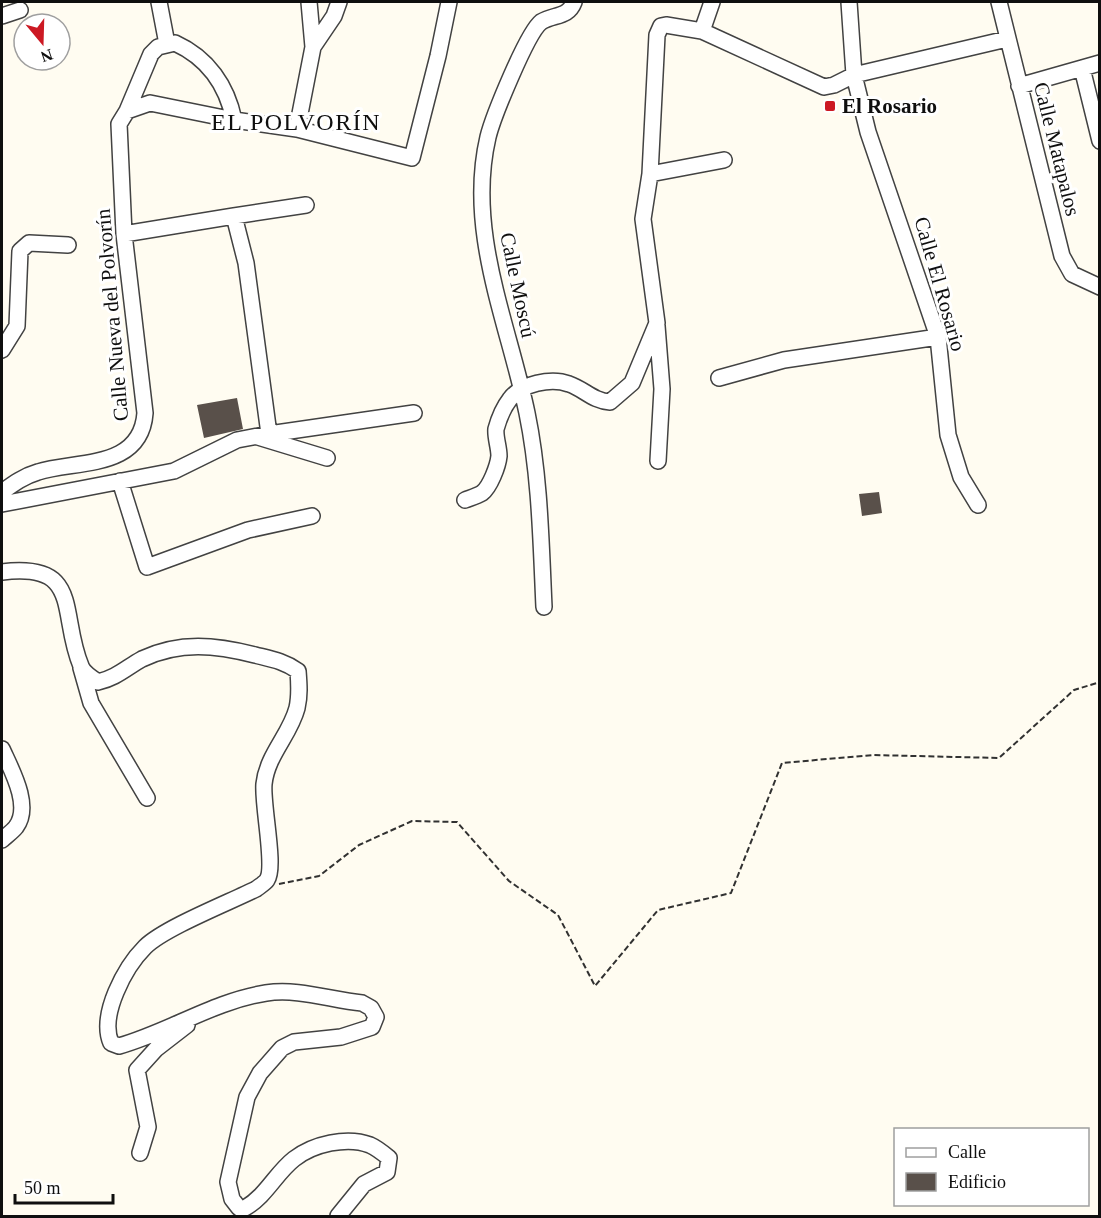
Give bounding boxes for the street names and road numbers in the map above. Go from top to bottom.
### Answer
street label: Calle Matapalos [1029,80,1085,218]
street label: Calle Nueva del Polvorín [91,207,133,422]
street label: Calle El Rosario [909,214,971,354]
street label: Calle Moscú [495,230,541,340]

